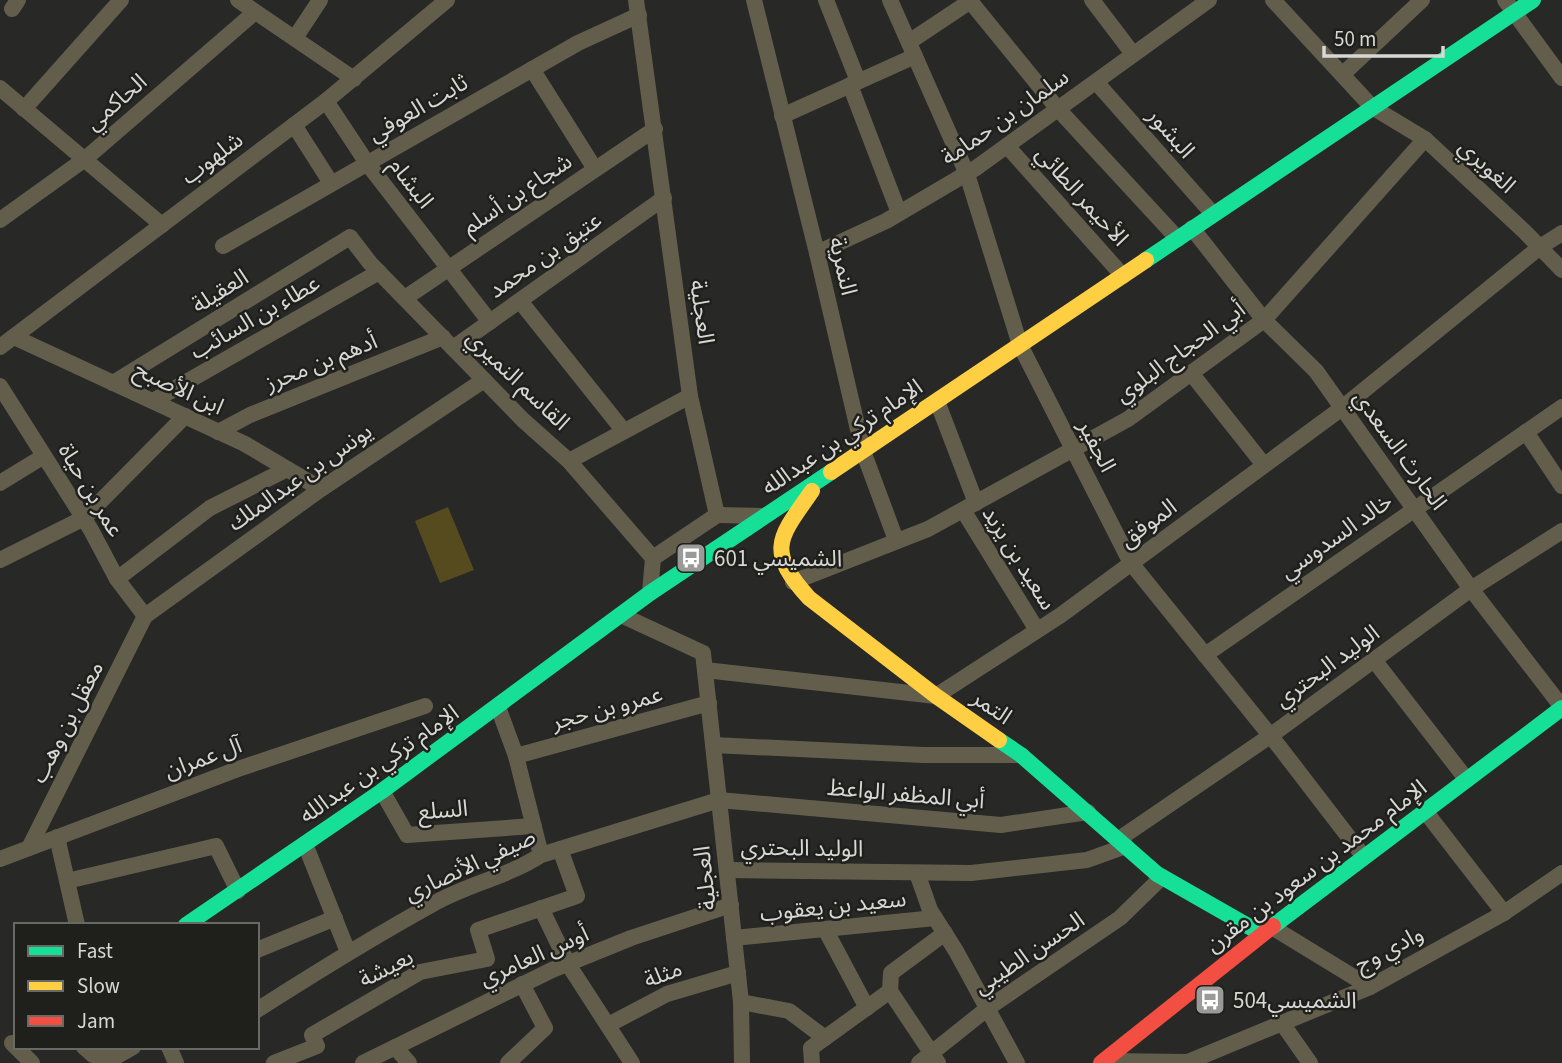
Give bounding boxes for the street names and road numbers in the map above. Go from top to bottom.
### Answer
street label: سلمان بن حمامة [934,61,1076,173]
street label: الحاكمي [78,66,154,138]
street label: ثابت العوفي [362,66,475,150]
street label: البشور [1139,99,1203,166]
street label: شلهوب [174,124,250,192]
street label: الغويري [1451,131,1523,201]
street label: الأحيمر الطائي [1027,138,1136,254]
street label: شجاع بن أسلم [455,145,579,243]
street label: البشام [380,150,441,216]
street label: عتيق بن محمد [482,204,608,306]
street label: النمرية [820,233,866,299]
street label: العقيلة [185,261,255,321]
street label: عطاء بن السائب [184,266,326,368]
street label: العجلية [681,278,723,346]
street label: أبي الحجاج البلوي [1108,293,1253,411]
street label: القاسم النميري [459,322,577,438]
street label: أدهم بن محرز [259,324,383,400]
street label: ابن الأصبح [129,353,229,423]
street label: الإمام تركي بن عبدالله [755,371,930,504]
street label: الحارث السعدي [1345,383,1455,517]
street label: الجفير [1069,413,1124,478]
street label: يونس بن عبدالملك [221,415,379,539]
street label: عمر بن حياة [50,437,132,543]
street label: خالد السدوسي [1273,485,1400,588]
street label: الموفق [1112,491,1184,555]
street label: سعيد بن يزيد [974,499,1064,617]
street label: الوليد البحتري [1268,617,1387,716]
street label: معقل بن وهب [22,655,112,789]
street label: عمرو بن حجر [547,677,666,739]
street label: التمر [964,681,1019,733]
street label: الإمام تركي بن عبدالله [292,697,466,832]
street label: آل عمران [159,728,248,787]
street label: أبي المظفر الواعظ [826,771,986,818]
street label: الإمام محمد بن سعود بن مقرن [1198,772,1434,961]
street label: السلع [417,792,469,828]
street label: صيفي الأنصاري [399,820,541,910]
street label: الوليد البحتري [740,830,864,866]
street label: العجلية [685,844,725,912]
street label: سعيد بن يعقوب [758,882,908,930]
street label: الحسن الطيبي [967,903,1092,1003]
street label: أوس العامري [474,917,594,995]
street label: وادي وج [1349,917,1429,981]
street label: بعيشة [353,940,419,996]
street label: مثلة [639,952,687,996]

